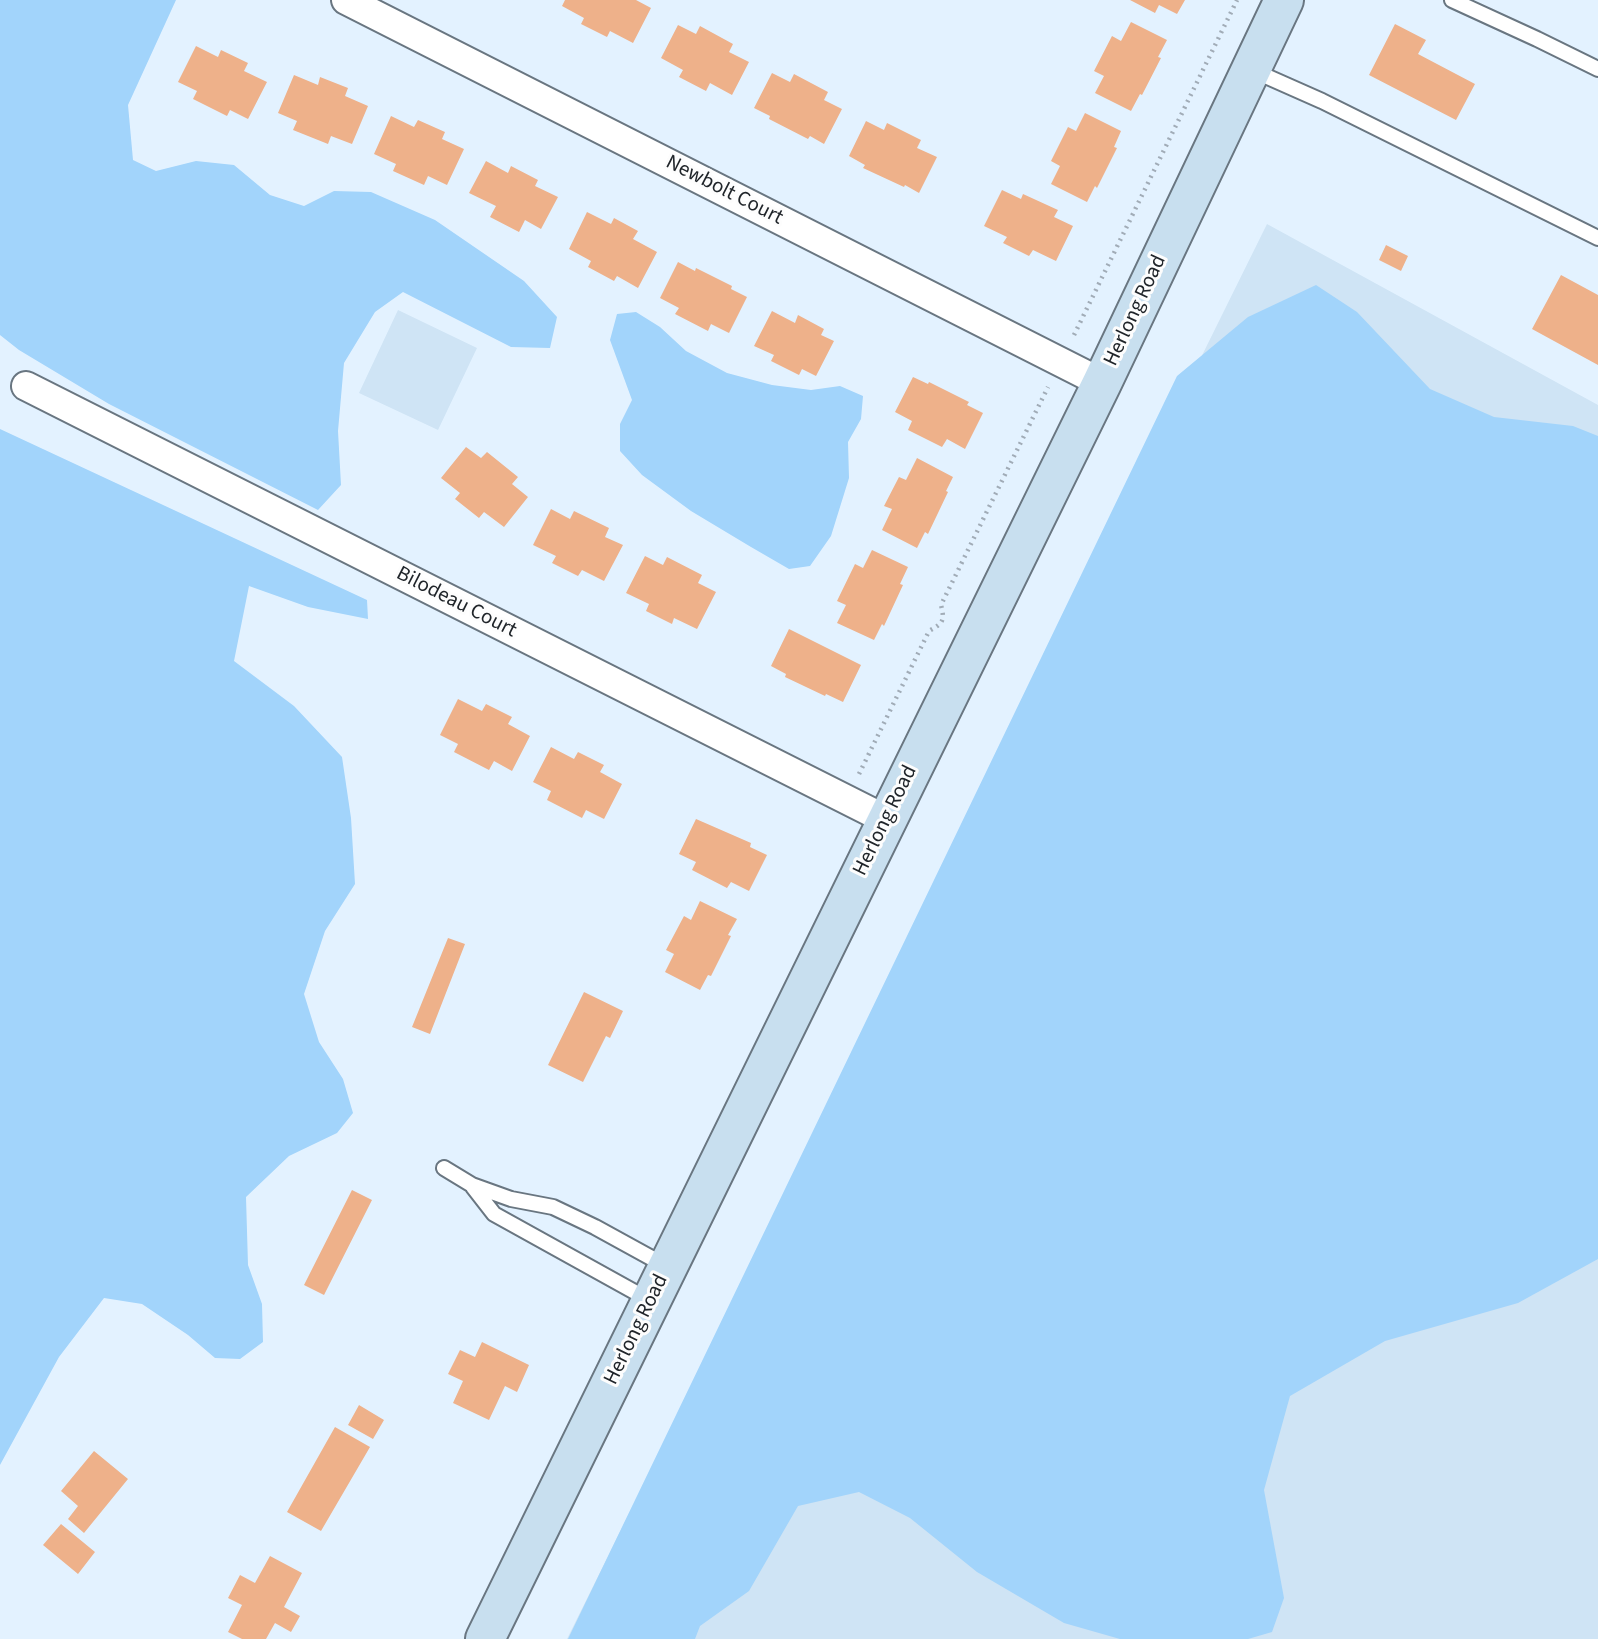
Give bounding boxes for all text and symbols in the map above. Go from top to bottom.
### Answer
street label: Newbolt Court [661,151,787,231]
street label: Herlong Road [1099,252,1173,370]
street label: Bilodeau Court [392,562,520,644]
street label: Herlong Road [848,762,924,880]
street label: Herlong Road [599,1271,675,1389]

